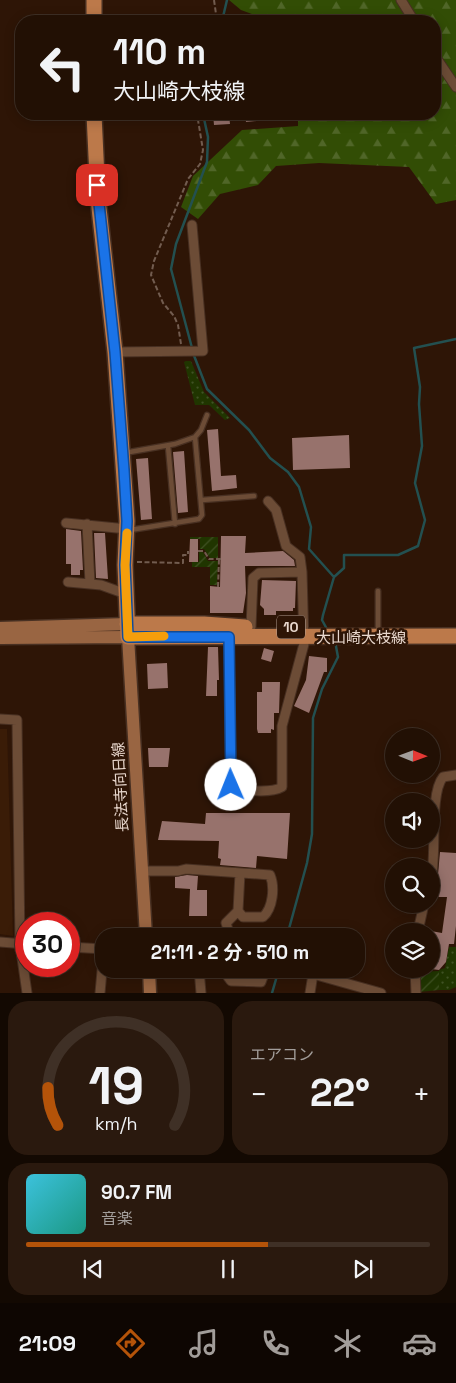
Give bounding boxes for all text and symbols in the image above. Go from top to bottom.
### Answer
text: 110 m [113,30,206,74]
icon: left [30,35,95,100]
text: 大山崎大枝線 [113,77,245,105]
pin [76,164,118,206]
icon: arrive [83,171,111,199]
road number: 10 [277,616,305,638]
street label: 大山崎大枝線 [316,628,406,647]
north arrow [385,728,440,782]
map controls [385,728,440,978]
street label: 長法寺向日線 [108,742,132,832]
position arrow [204,758,256,810]
button: sound [385,793,440,848]
button: search [385,858,440,913]
speed limit sign: 30 [15,912,80,977]
button: layers [385,923,440,978]
text: 21:11 · 2 分 · 510 m [151,940,309,965]
text: エアコン [250,1044,314,1065]
text: 19 [88,1053,144,1119]
text: 22° [310,1069,370,1117]
text: − [250,1076,267,1112]
text: + [413,1076,430,1112]
text: km/h [95,1112,137,1135]
text: 90.7 FM [101,1180,172,1205]
text: 音楽 [101,1208,133,1229]
icon: previous [79,1255,107,1283]
icon: pause [214,1255,242,1283]
icon: next [349,1255,377,1283]
icon: directions [113,1326,148,1361]
icon: music [186,1326,221,1361]
icon: phone [258,1326,293,1361]
icon: climate [330,1326,365,1361]
icon: car [402,1326,437,1361]
text: 21:09 [19,1329,76,1357]

